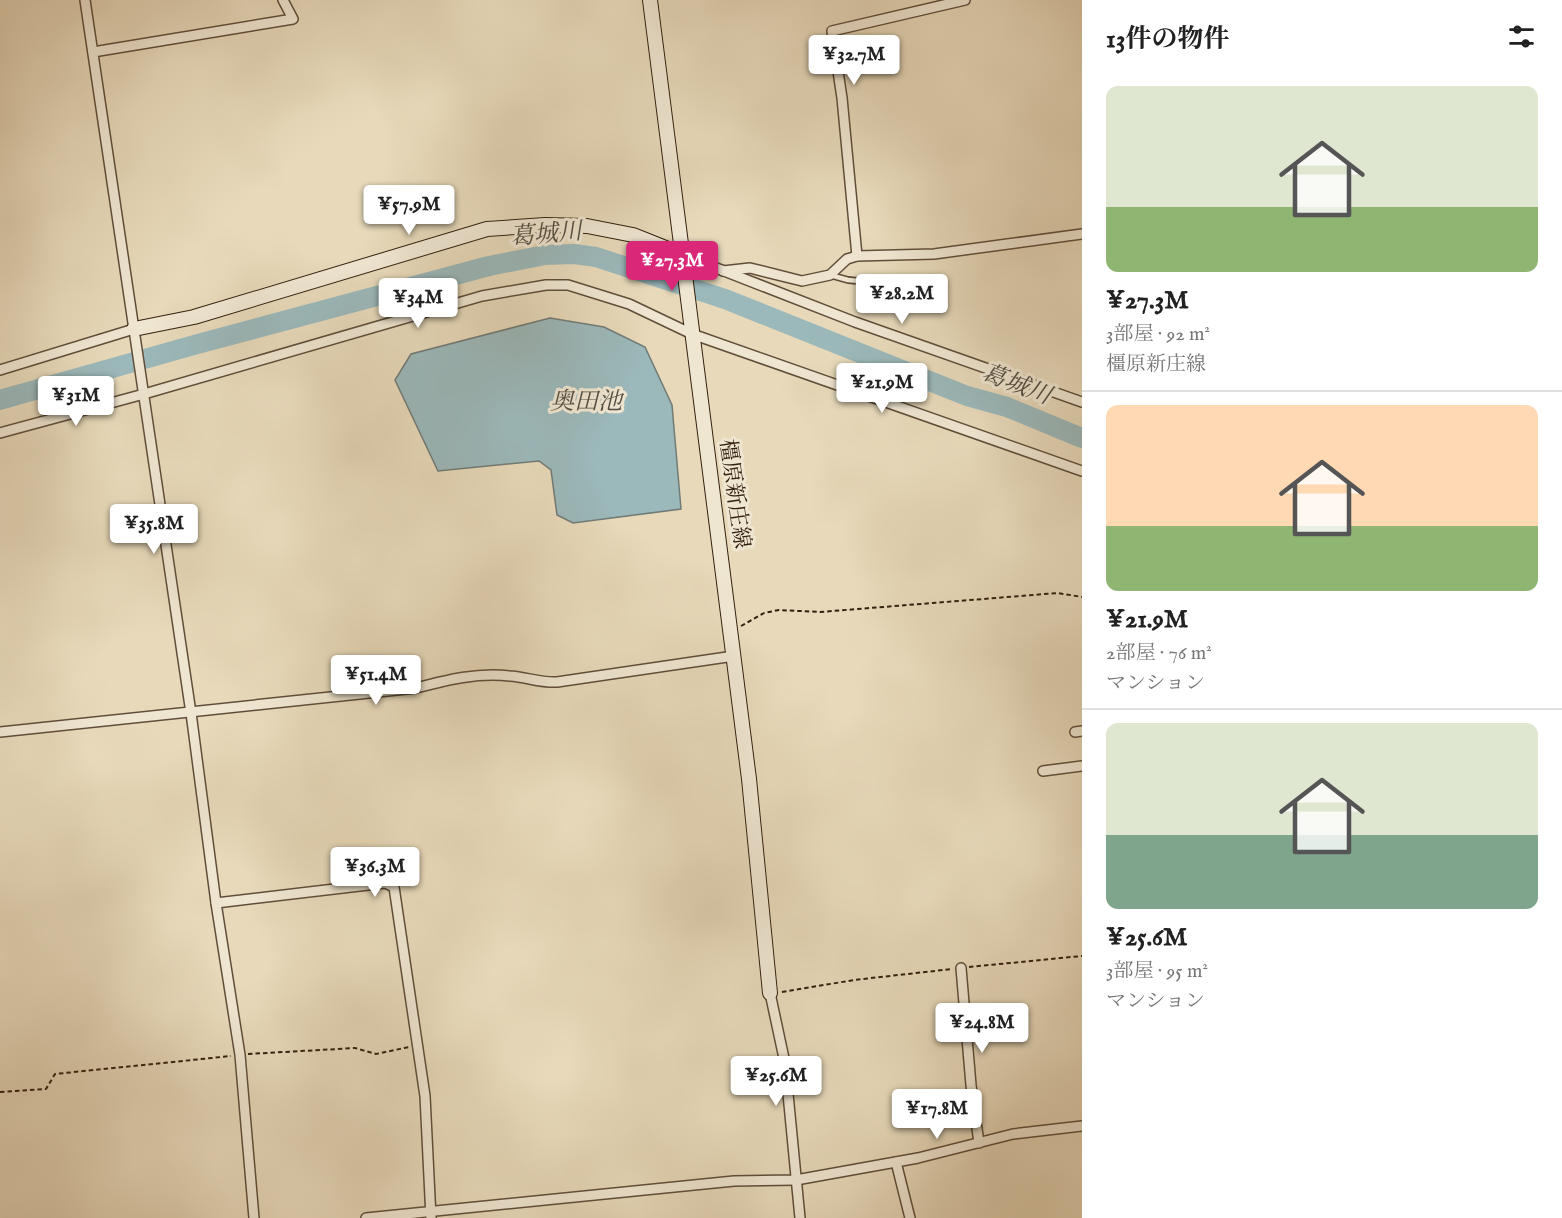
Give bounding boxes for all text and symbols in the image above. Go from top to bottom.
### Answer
icon: filters [1505,20,1538,53]
text: 13件の物件 [1106,23,1229,56]
pin: ¥32.7M [805,35,903,86]
text: ¥32.7M [823,42,885,67]
icon: home [1268,125,1376,233]
pin: ¥57.9M [360,185,458,236]
text: ¥57.9M [377,192,441,217]
water label: 葛城川 [509,216,586,254]
pin: ¥27.3M [623,241,721,292]
text: ¥27.3M [640,248,704,273]
pin: ¥28.2M [853,274,951,325]
pin: ¥34M [382,278,454,329]
text: ¥28.2M [870,281,934,306]
text: ¥27.3M [1106,284,1189,317]
text: ¥34M [393,285,443,310]
text: 3部屋 · 92 m² [1106,322,1210,347]
text: 橿原新庄線 [1106,352,1206,377]
water label: 葛城川 [977,358,1058,413]
pin: ¥21.9M [833,363,931,414]
text: ¥21.9M [850,370,914,395]
pin: ¥31M [40,376,112,427]
text: ¥31M [52,383,100,408]
water label: 奥田池 [550,387,625,418]
street label: 橿原新庄線 [712,438,756,550]
icon: home [1268,444,1376,552]
pin: ¥35.8M [105,504,203,555]
text: ¥35.8M [124,511,184,536]
text: ¥21.9M [1106,603,1188,636]
text: 2部屋 · 76 m² [1106,641,1212,666]
pin: ¥51.4M [327,655,425,706]
text: ¥51.4M [345,662,407,687]
text: マンション [1106,671,1205,696]
icon: home [1268,762,1376,870]
pin: ¥36.3M [326,847,424,898]
text: ¥36.3M [344,854,406,879]
text: ¥25.6M [1106,921,1188,954]
text: 3部屋 · 95 m² [1106,959,1208,984]
text: マンション [1106,989,1205,1014]
pin: ¥24.8M [933,1003,1031,1054]
text: ¥24.8M [949,1010,1015,1035]
pin: ¥25.6M [727,1056,825,1107]
text: ¥25.6M [745,1063,807,1088]
pin: ¥17.8M [888,1089,986,1140]
text: ¥17.8M [906,1096,968,1121]

